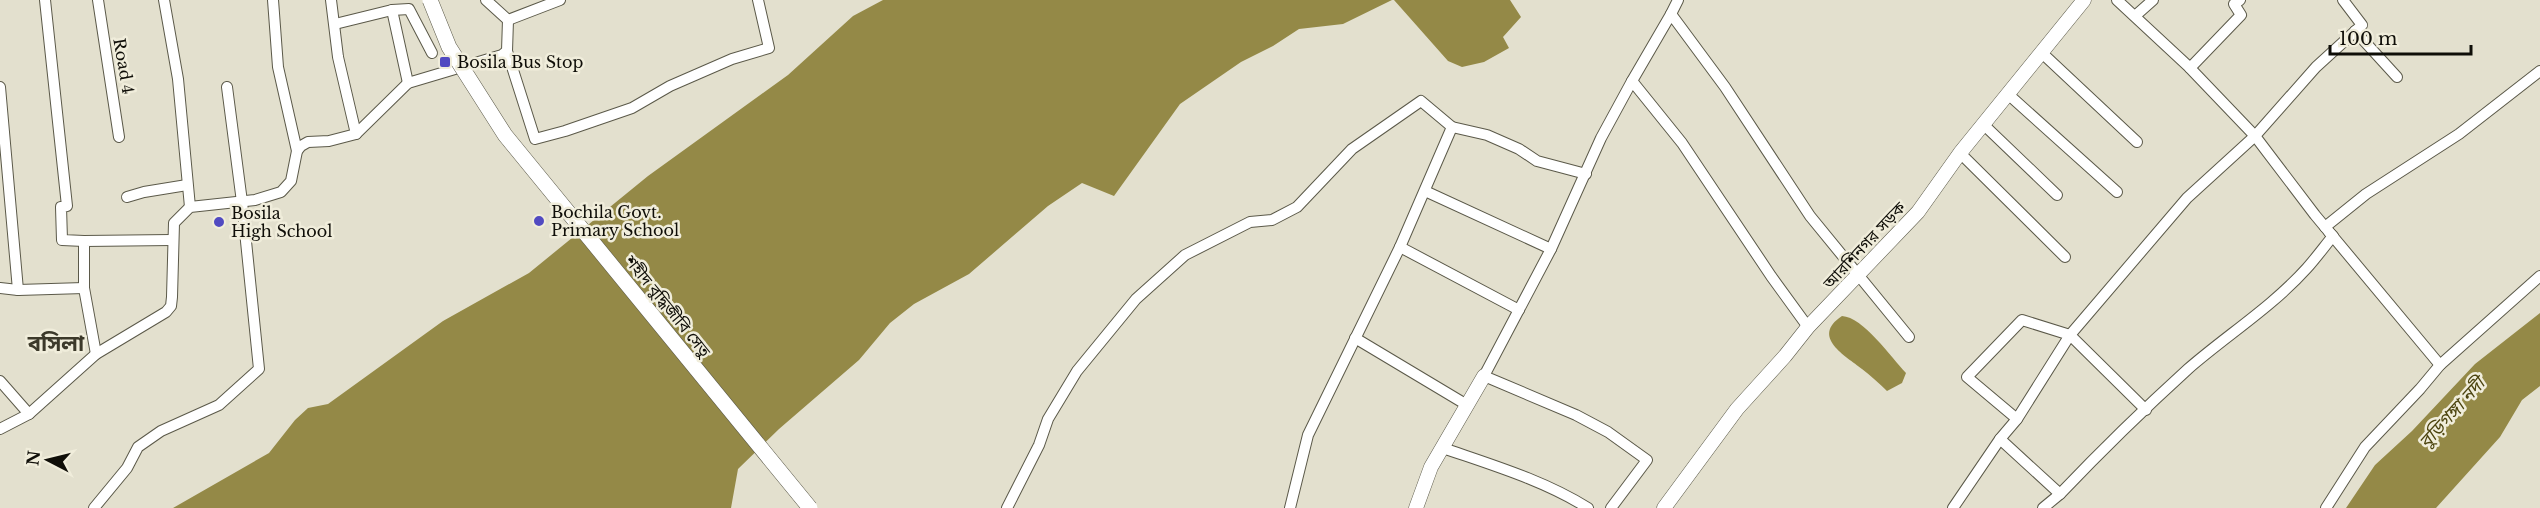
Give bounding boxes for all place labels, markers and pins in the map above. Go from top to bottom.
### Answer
place label: Bosila Bus Stop [457,52,583,72]
marker: Bosila Bus Stop [438,55,452,69]
place label: Bochila Govt. Primary School [551,202,679,240]
place label: Bosila High School [231,203,332,241]
marker: Bochila Govt. Primary School [532,214,546,228]
marker: Bosila High School [212,215,226,229]

